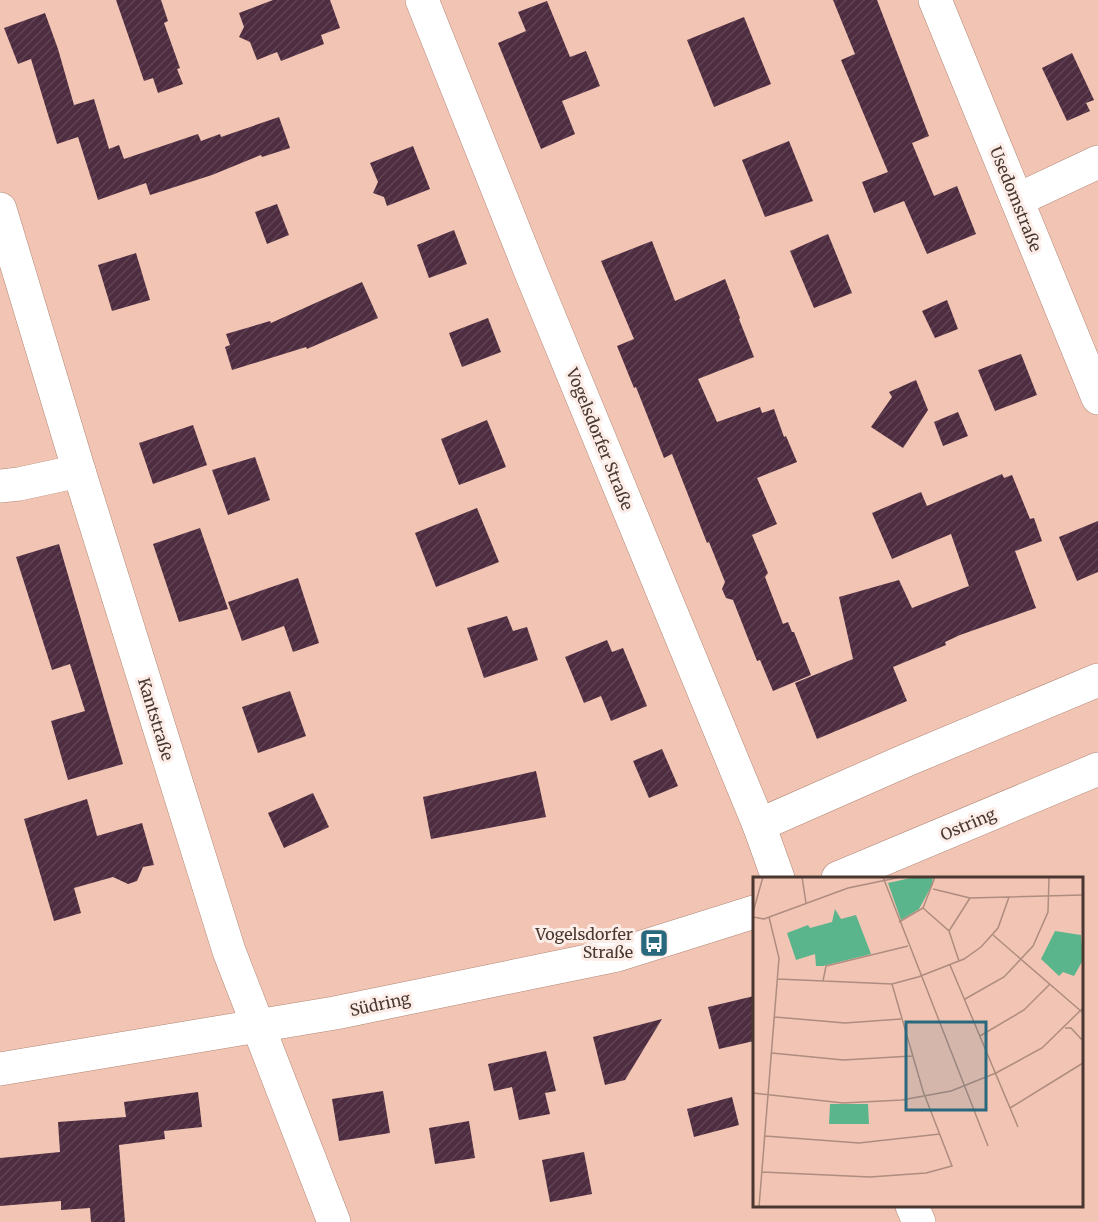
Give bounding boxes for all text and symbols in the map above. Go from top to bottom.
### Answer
street label: Usedomstraße [986,143,1046,255]
street label: Vogelsdorfer Straße [562,364,638,513]
street label: Kantstraße [134,675,178,763]
street label: Ostring [937,803,999,845]
inset map [753,877,1083,1207]
place label: Vogelsdorfer Straße [535,924,633,962]
bus stop icon: Vogelsdorfer Straße [638,927,670,959]
street label: Südring [348,988,412,1020]

